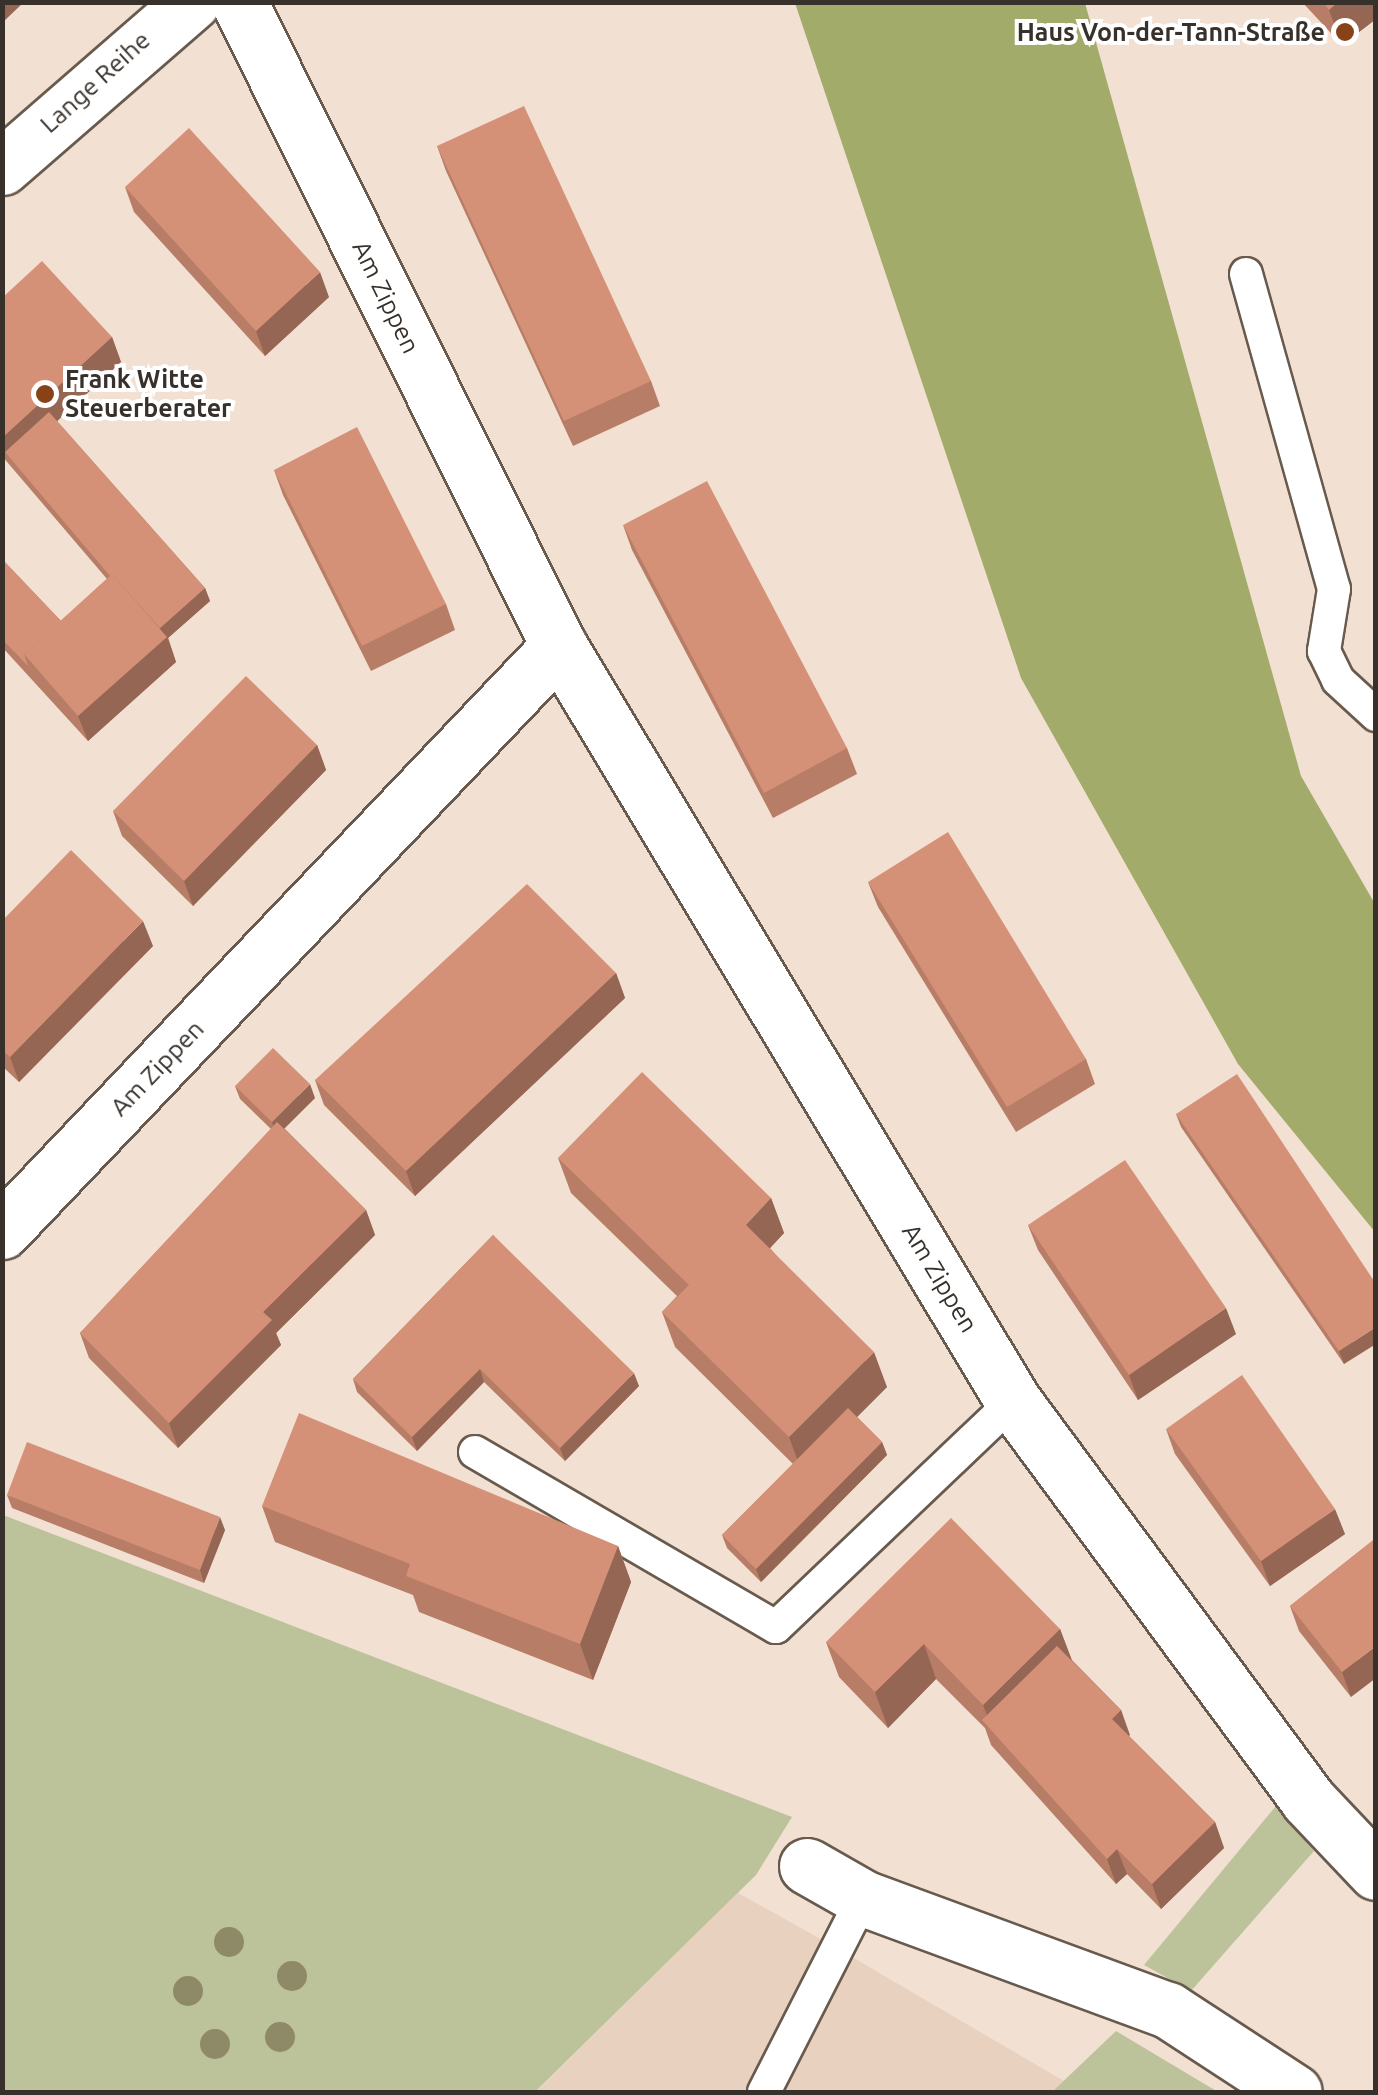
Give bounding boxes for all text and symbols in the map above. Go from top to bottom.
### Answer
place label: Haus Von-der-Tann-Straße [1017,17,1325,47]
marker: Haus Von-der-Tann-Straße [1334,21,1356,43]
street label: Lange Reihe [34,25,156,139]
street label: Am Zippen [346,236,426,358]
place label: Frank Witte Steuerberater [65,365,231,424]
marker: Frank Witte Steuerberater [34,383,56,405]
street label: Am Zippen [104,1014,210,1122]
street label: Am Zippen [896,1218,984,1338]

